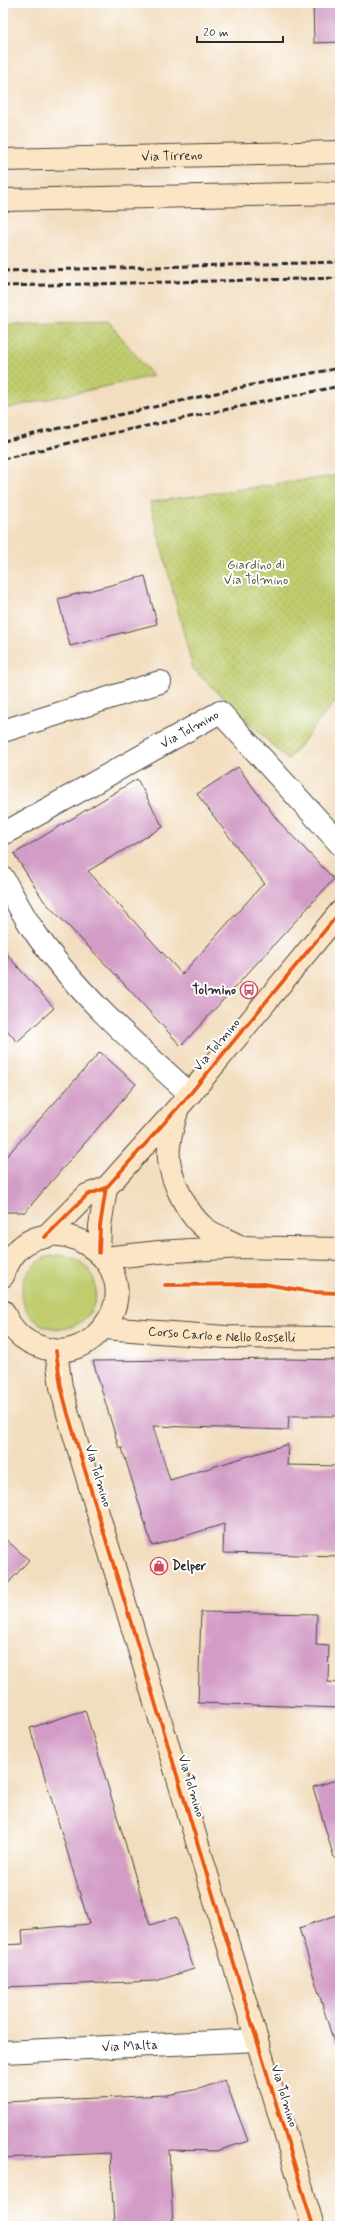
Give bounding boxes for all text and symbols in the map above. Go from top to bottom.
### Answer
scale bar [197,18,283,44]
text: 20 m [203,25,229,41]
street label: Via Tirreno [141,147,203,165]
park label: Giardino di Via Tolmino [224,557,288,589]
street label: Via Tolmino [157,706,222,752]
bus stop icon: Tolmino [239,980,259,1000]
place label: Tolmino [192,982,236,999]
street label: Via Tolmino [190,1015,244,1075]
street label: Corso Carlo e Nello Rosselli [147,1323,296,1346]
street label: Via Tolmino [80,1443,116,1509]
shop icon: Delper [149,1556,169,1576]
place label: Delper [172,1558,207,1575]
street label: Via Tolmino [173,1753,209,1819]
street label: Via Malta [101,2036,159,2056]
street label: Via Tolmino [266,2063,302,2129]

